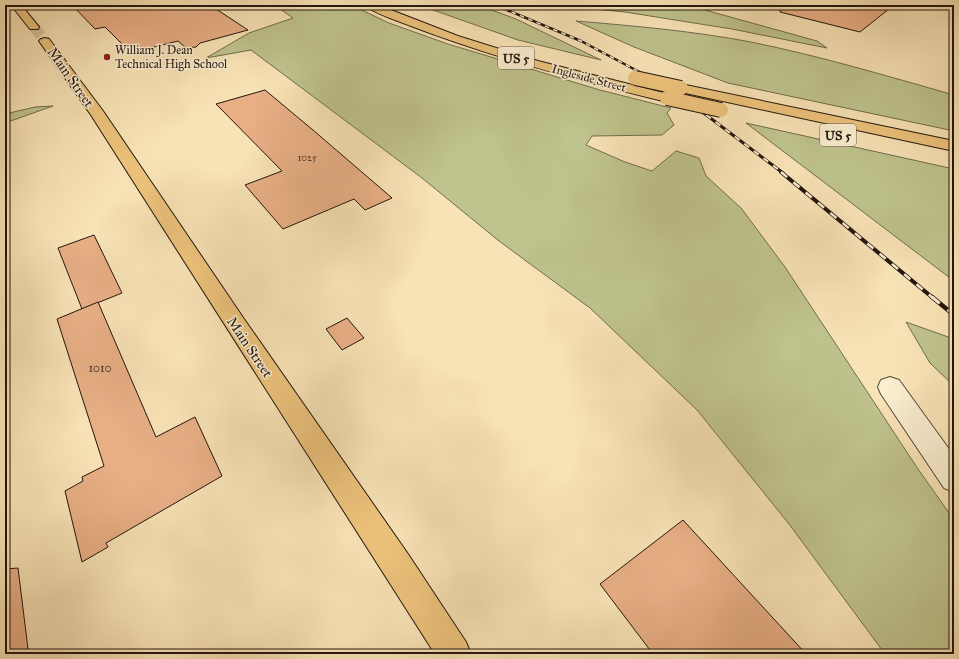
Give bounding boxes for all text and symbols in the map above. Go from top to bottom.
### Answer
place label: William J. Dean Technical High School [115,43,228,72]
street label: Main Street [44,44,98,111]
road number: US 5 [498,47,534,69]
marker: William J. Dean Technical High School [102,52,112,62]
street label: Ingleside Street [550,61,628,96]
road number: US 5 [820,124,856,146]
house number: 1025 [297,152,317,164]
street label: Main Street [223,314,276,381]
house number: 1010 [88,361,112,375]

